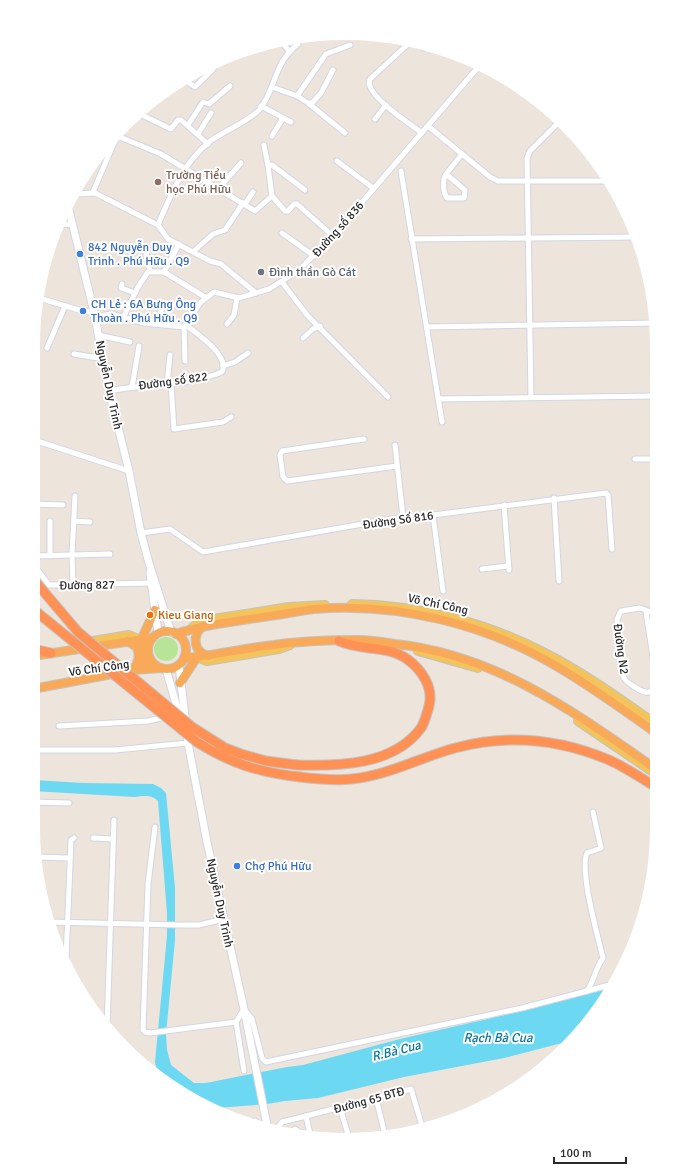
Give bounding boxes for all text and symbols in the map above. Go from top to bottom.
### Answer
place label: Trường Tiểu học Phú Hữu [166,168,231,197]
marker: Trường Tiểu học Phú Hữu [153,177,163,187]
street label: Đường số 836 [309,198,367,260]
place label: 842 Nguyễn Duy Trinh . Phú Hữu . Q9 [88,240,189,269]
marker: 842 Nguyễn Duy Trinh . Phú Hữu . Q9 [75,249,85,259]
place label: Đình thần Gò Cát [269,265,356,280]
marker: Đình thần Gò Cát [256,267,266,277]
place label: CH Lẻ : 6A Bưng Ông Thoàn . Phú Hữu . Q9 [91,297,197,326]
marker: CH Lẻ : 6A Bưng Ông Thoàn . Phú Hữu . Q9 [78,306,88,316]
street label: Nguyễn Duy Trinh [92,339,125,431]
street label: Đường số 822 [137,369,209,394]
street label: Đường Số 816 [362,508,434,533]
street label: Đường 827 [59,578,115,593]
street label: Võ Chí Công [406,591,469,618]
place label: Kieu Giang [158,608,214,623]
marker: Kieu Giang [145,610,155,620]
street label: Đường N2 [610,623,631,675]
street label: Võ Chí Công [68,657,130,680]
street label: Nguyễn Duy Trinh [203,857,236,949]
place label: Chợ Phú Hữu [245,859,312,874]
marker: Chợ Phú Hữu [232,861,242,871]
water label: Rạch Bà Cua [463,1030,533,1046]
water label: R.Bà Cua [370,1037,423,1065]
street label: Đường 65 BTĐ [332,1084,406,1117]
scale bar [554,1139,626,1165]
text: 100 m [560,1146,592,1161]

